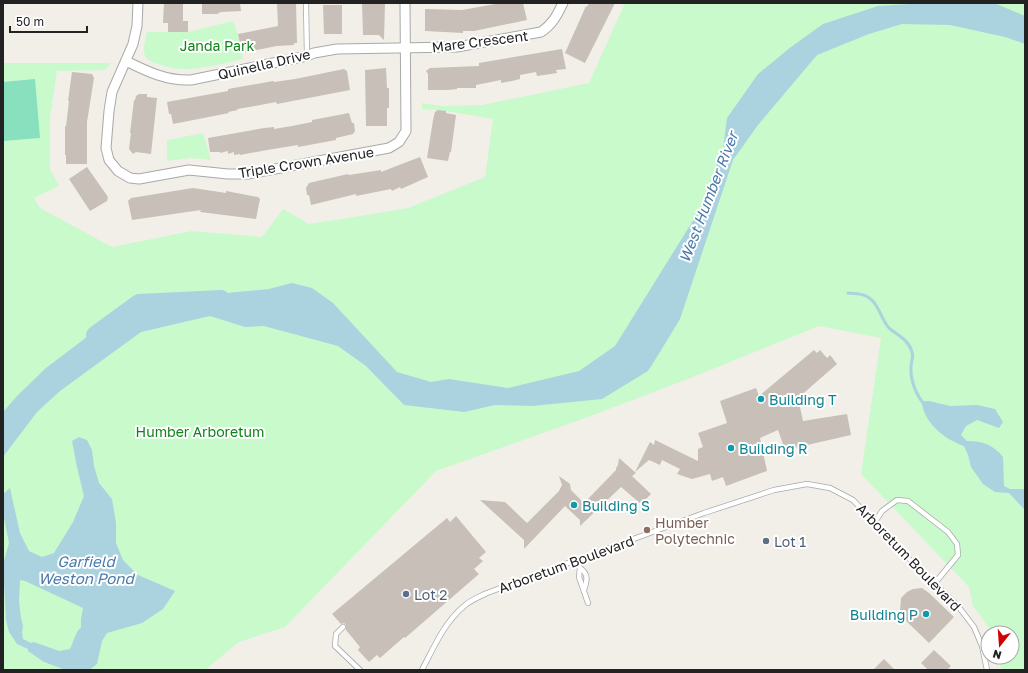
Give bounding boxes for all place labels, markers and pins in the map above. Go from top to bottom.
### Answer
place label: Building T [769,391,837,408]
marker: Building T [756,394,766,404]
place label: Building R [739,440,808,457]
marker: Building R [726,443,736,453]
place label: Building S [582,497,650,514]
marker: Building S [569,500,579,510]
place label: Humber Polytechnic [655,514,735,547]
marker: Humber Polytechnic [642,525,652,535]
place label: Lot 1 [774,533,806,550]
marker: Lot 1 [761,536,771,546]
place label: Lot 2 [414,586,447,603]
marker: Lot 2 [401,589,411,599]
place label: Building P [850,606,918,623]
marker: Building P [921,609,931,619]

